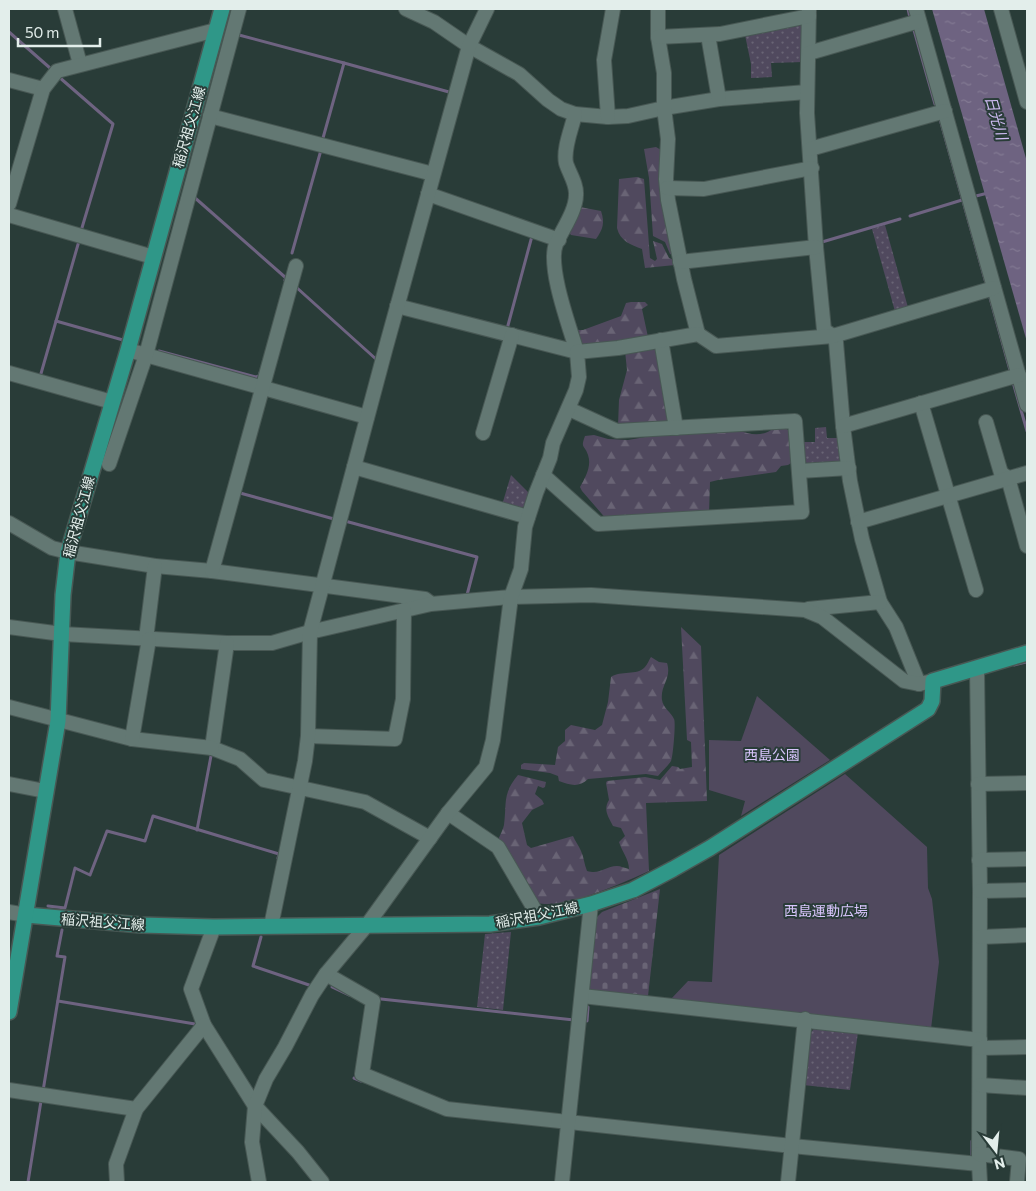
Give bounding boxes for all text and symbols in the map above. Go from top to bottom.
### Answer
scale bar [18,15,100,47]
text: 50 m [25,23,59,41]
street label: 稲沢祖父江線 [169,84,208,170]
water label: 日光川 [982,94,1012,144]
street label: 稲沢祖父江線 [59,474,98,560]
park label: 西島公園 [744,746,800,763]
street label: 稲沢祖父江線 [494,898,580,931]
park label: 西島運動広場 [784,902,868,919]
street label: 稲沢祖父江線 [61,910,146,933]
north arrow [971,1126,1021,1176]
text: N [992,1154,1007,1174]

